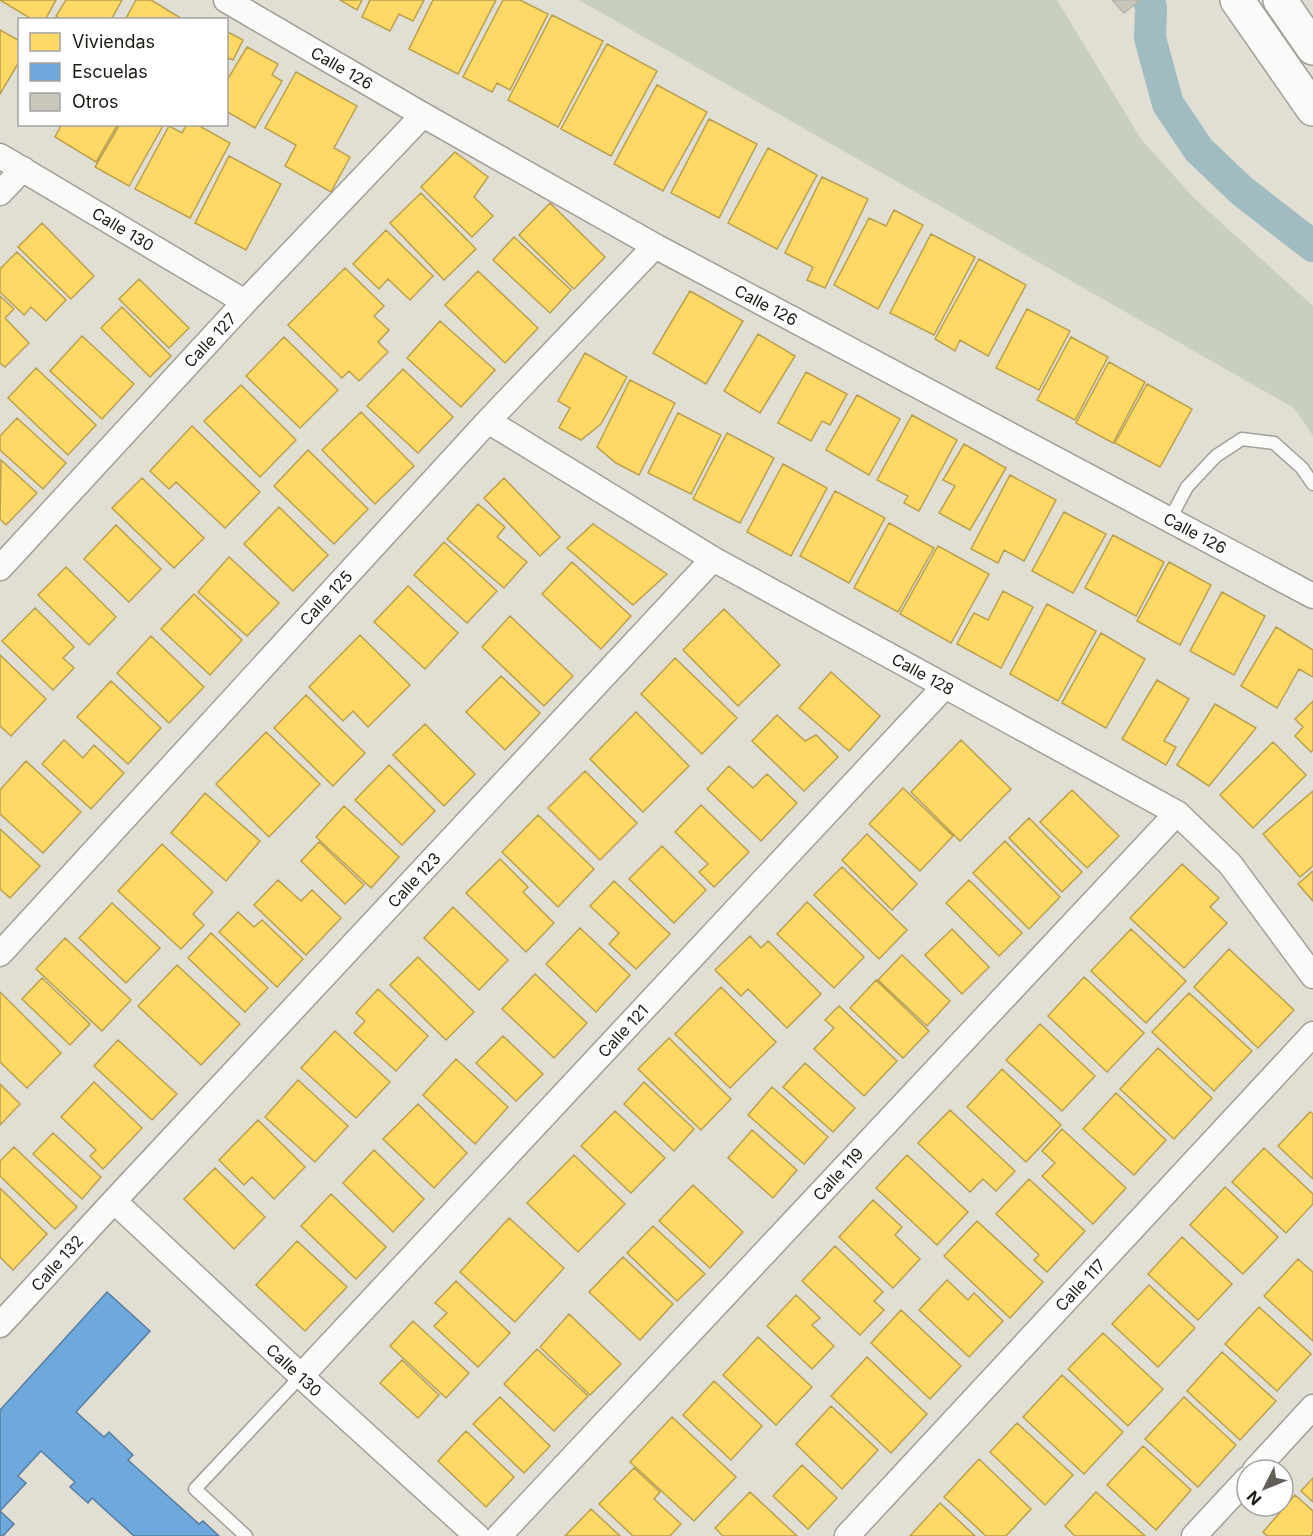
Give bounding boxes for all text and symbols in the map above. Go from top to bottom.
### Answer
legend [18,18,228,126]
text: Viviendas [72,31,155,52]
street label: Calle 126 [307,42,377,94]
text: Escuelas [72,61,148,82]
text: Otros [72,91,118,112]
street label: Calle 130 [88,203,158,255]
street label: Calle 126 [731,280,801,330]
street label: Calle 127 [180,308,240,372]
street label: Calle 126 [1160,508,1230,558]
street label: Calle 125 [295,566,357,630]
street label: Calle 128 [888,649,958,699]
street label: Calle 123 [383,848,445,912]
street label: Calle 121 [594,1000,652,1062]
street label: Calle 119 [808,1143,868,1205]
street label: Calle 132 [27,1231,87,1295]
street label: Calle 117 [1051,1255,1109,1315]
street label: Calle 130 [262,1339,326,1401]
north arrow [1235,1458,1295,1518]
text: N [1243,1487,1266,1510]

